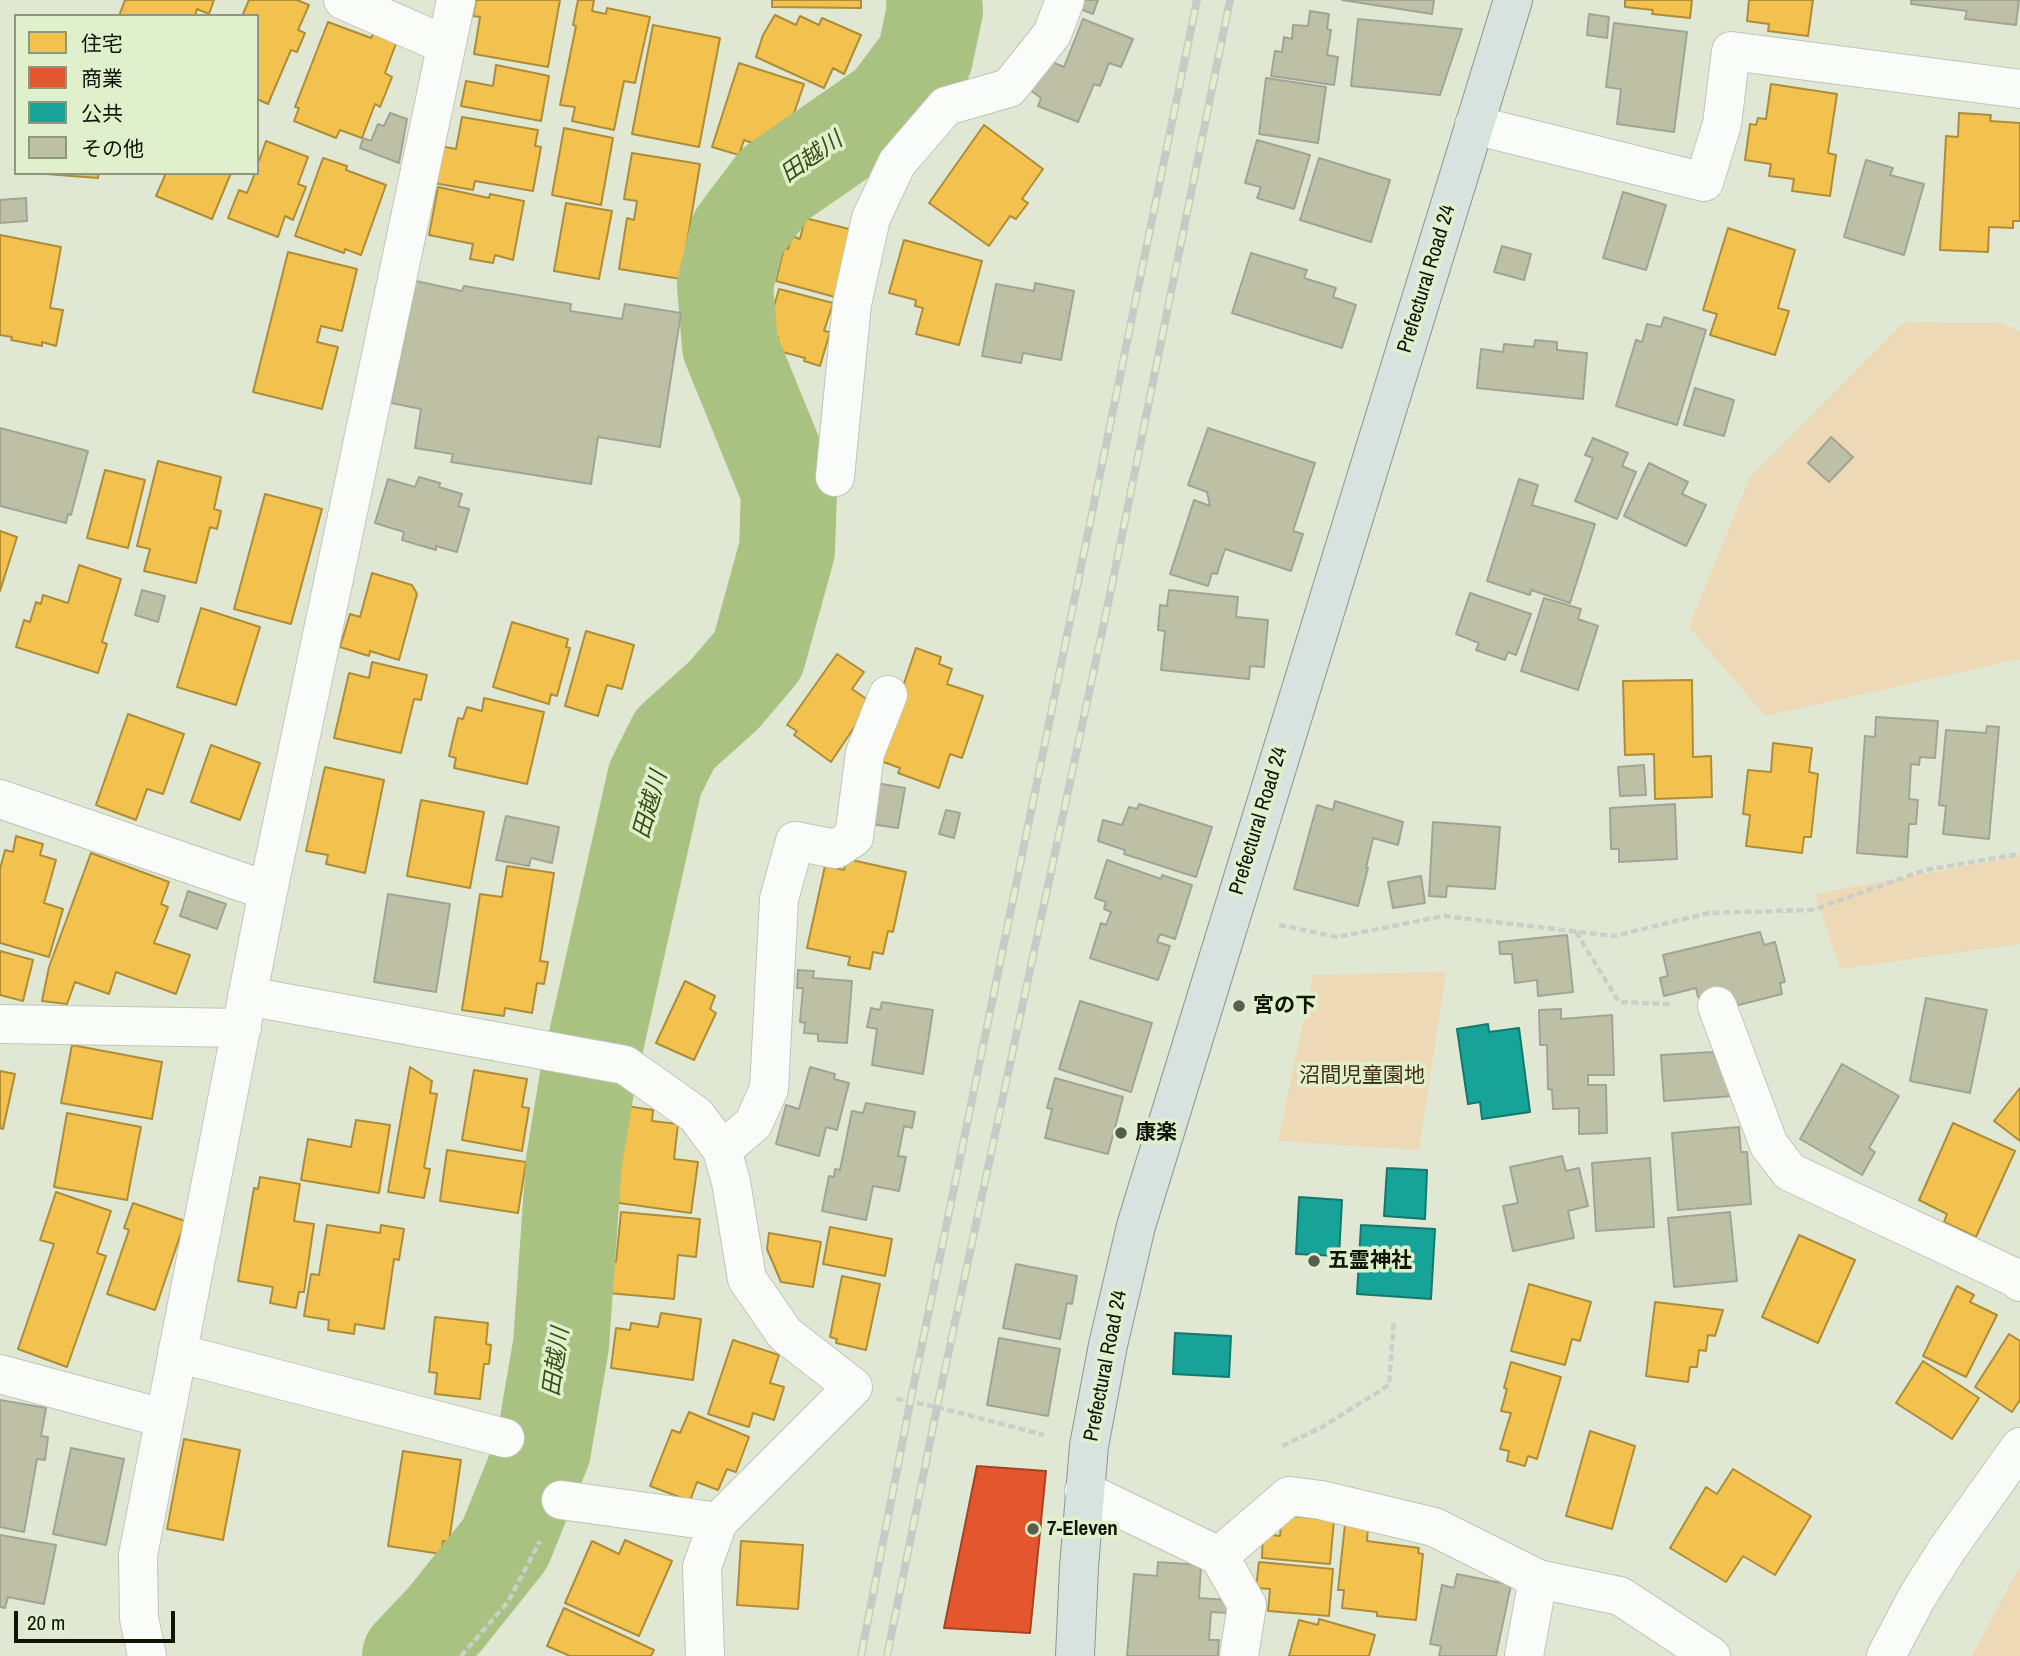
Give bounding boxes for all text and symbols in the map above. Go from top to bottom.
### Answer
legend [14,14,259,175]
text: 住宅 [81,29,123,58]
text: 商業 [81,64,123,93]
text: 公共 [81,99,123,128]
water label: 田越川 [776,127,848,189]
text: その他 [81,134,144,163]
street label: Prefectural Road 24 [1393,202,1461,356]
street label: Prefectural Road 24 [1225,744,1293,898]
water label: 田越川 [628,768,674,842]
place label: 宮の下 [1253,993,1316,1019]
marker: 宮の下 [1231,998,1247,1014]
park label: 沼間児童園地 [1299,1063,1425,1089]
place label: 康楽 [1135,1120,1177,1146]
marker: 康楽 [1113,1125,1129,1141]
place label: 五霊神社 [1328,1248,1412,1274]
marker: 五霊神社 [1306,1253,1322,1269]
street label: Prefectural Road 24 [1079,1288,1133,1444]
water label: 田越川 [539,1326,575,1398]
place label: 7-Eleven [1047,1516,1118,1542]
marker: 7-Eleven [1025,1521,1041,1537]
scale bar [18,1596,178,1640]
text: 20 m [27,1608,65,1637]

